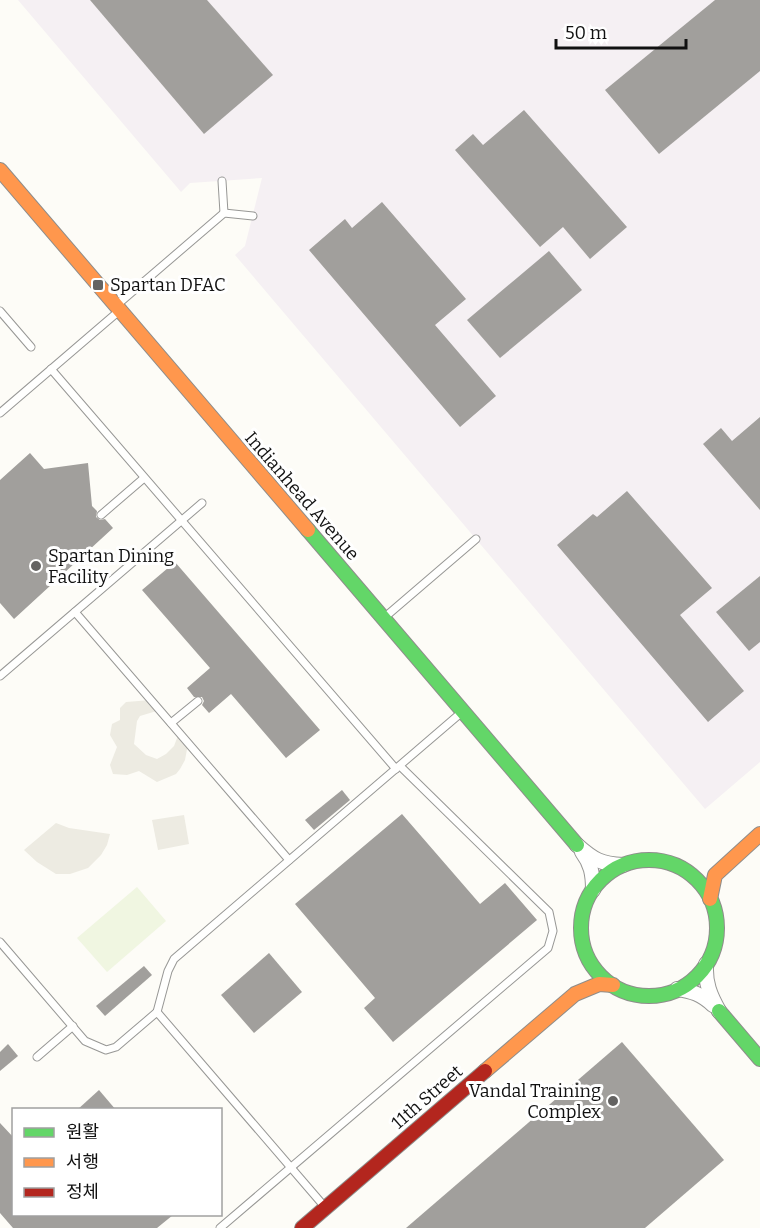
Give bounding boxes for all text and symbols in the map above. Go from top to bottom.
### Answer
scale bar [556,12,686,50]
text: 50 m [565,22,607,44]
place label: Spartan DFAC [110,274,226,296]
marker: Spartan DFAC [91,278,105,292]
street label: Indianhead Avenue [240,427,364,565]
place label: Spartan Dining Facility [48,545,174,588]
marker: Spartan Dining Facility [29,559,43,573]
street label: 11th Street [387,1060,467,1134]
place label: Vandal Training Complex [469,1080,601,1123]
marker: Vandal Training Complex [606,1094,620,1108]
legend [12,1108,222,1216]
text: 원활 [66,1121,99,1143]
text: 서행 [66,1151,99,1173]
text: 정체 [66,1181,99,1203]

